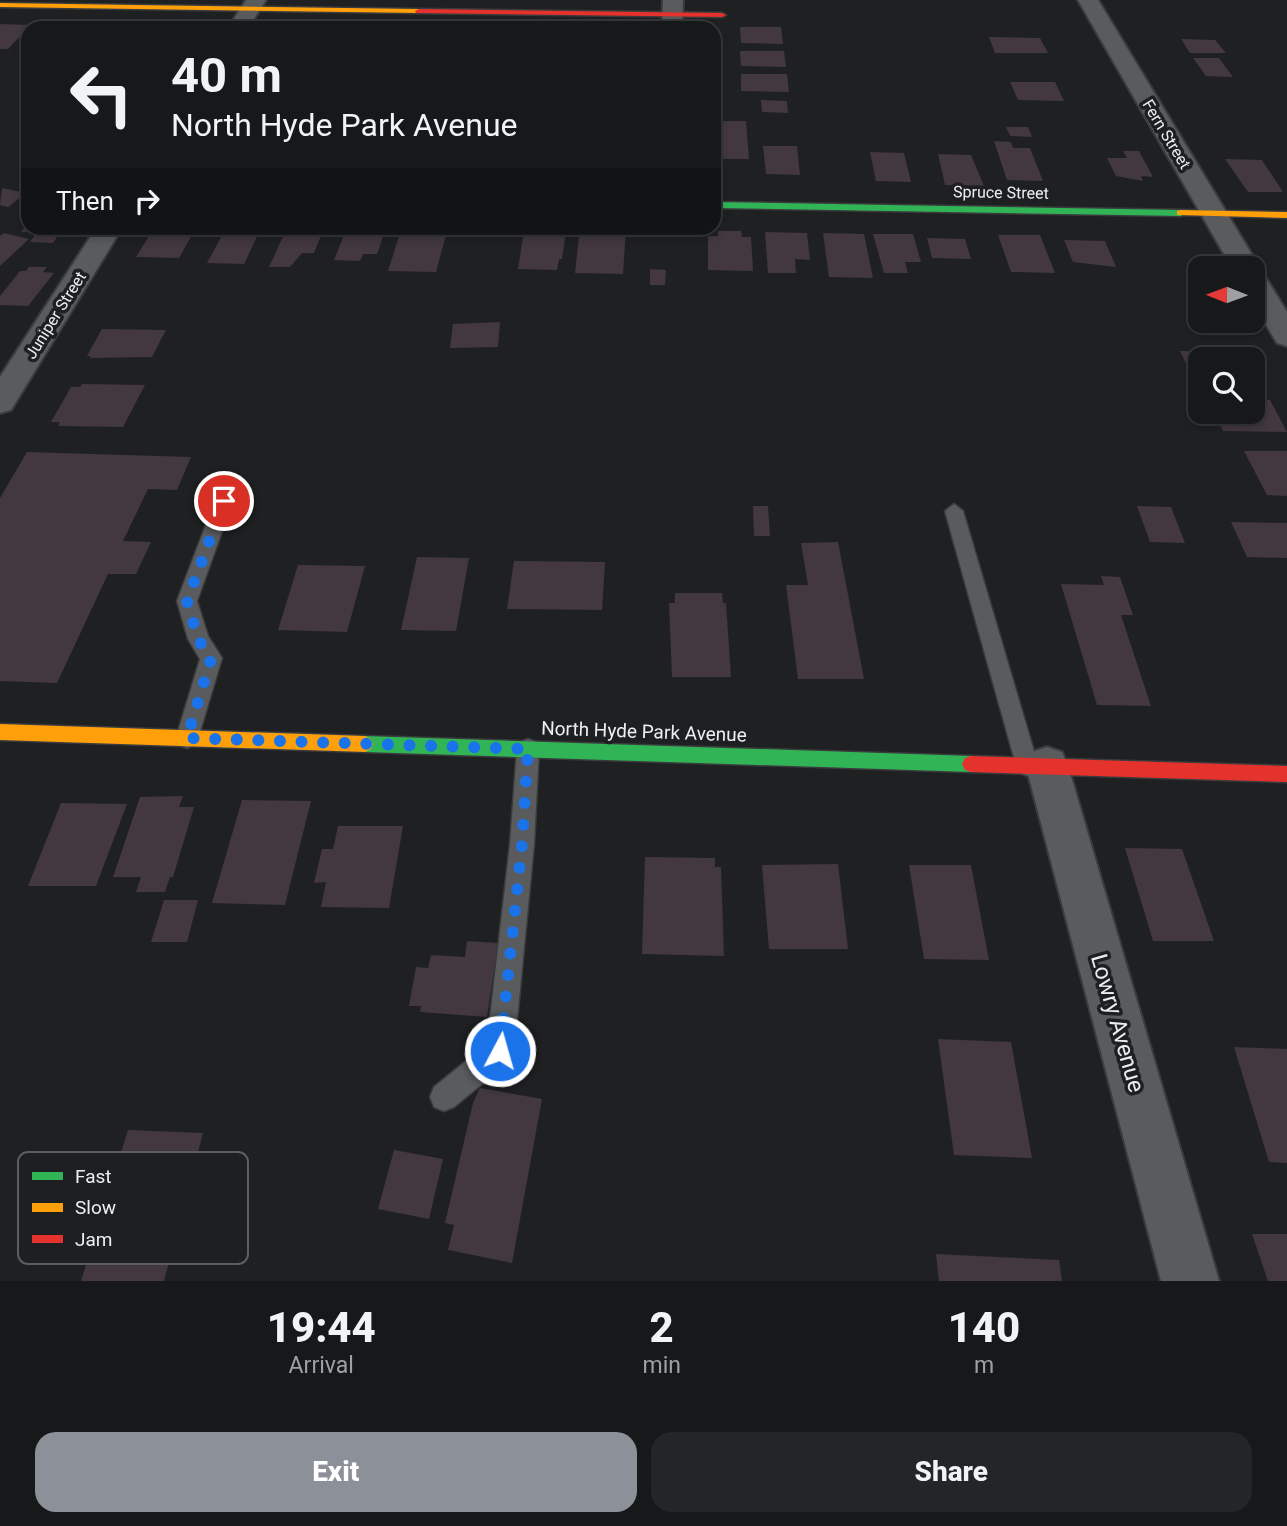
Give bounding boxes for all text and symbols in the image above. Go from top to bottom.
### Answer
text: 40 m [171,47,282,104]
icon: left [56,49,147,140]
street label: Fern Street [1138,96,1195,172]
text: North Hyde Park Avenue [171,106,518,144]
icon: right [128,182,166,220]
street label: Spruce Street [953,182,1049,203]
text: Then [56,186,114,216]
north arrow [1188,256,1265,332]
map controls [1188,256,1265,424]
street label: Juniper Street [21,268,90,362]
button: search [1188,347,1265,424]
pin [194,471,254,531]
icon: arrive [205,482,243,520]
street label: North Hyde Park Avenue [541,716,747,747]
street label: Lowry Avenue [1085,951,1150,1095]
position arrow [463,1014,537,1088]
legend [18,1152,248,1264]
text: Fast [75,1165,112,1188]
text: Slow [75,1196,116,1219]
text: Jam [75,1228,112,1251]
text: 19:44 [267,1303,376,1352]
text: 2 [650,1303,674,1352]
text: 140 [948,1303,1020,1352]
text: Arrival [289,1352,354,1379]
text: min [642,1352,681,1379]
text: m [974,1352,994,1379]
button: Exit [35,1432,637,1512]
button: Share [651,1432,1252,1512]

